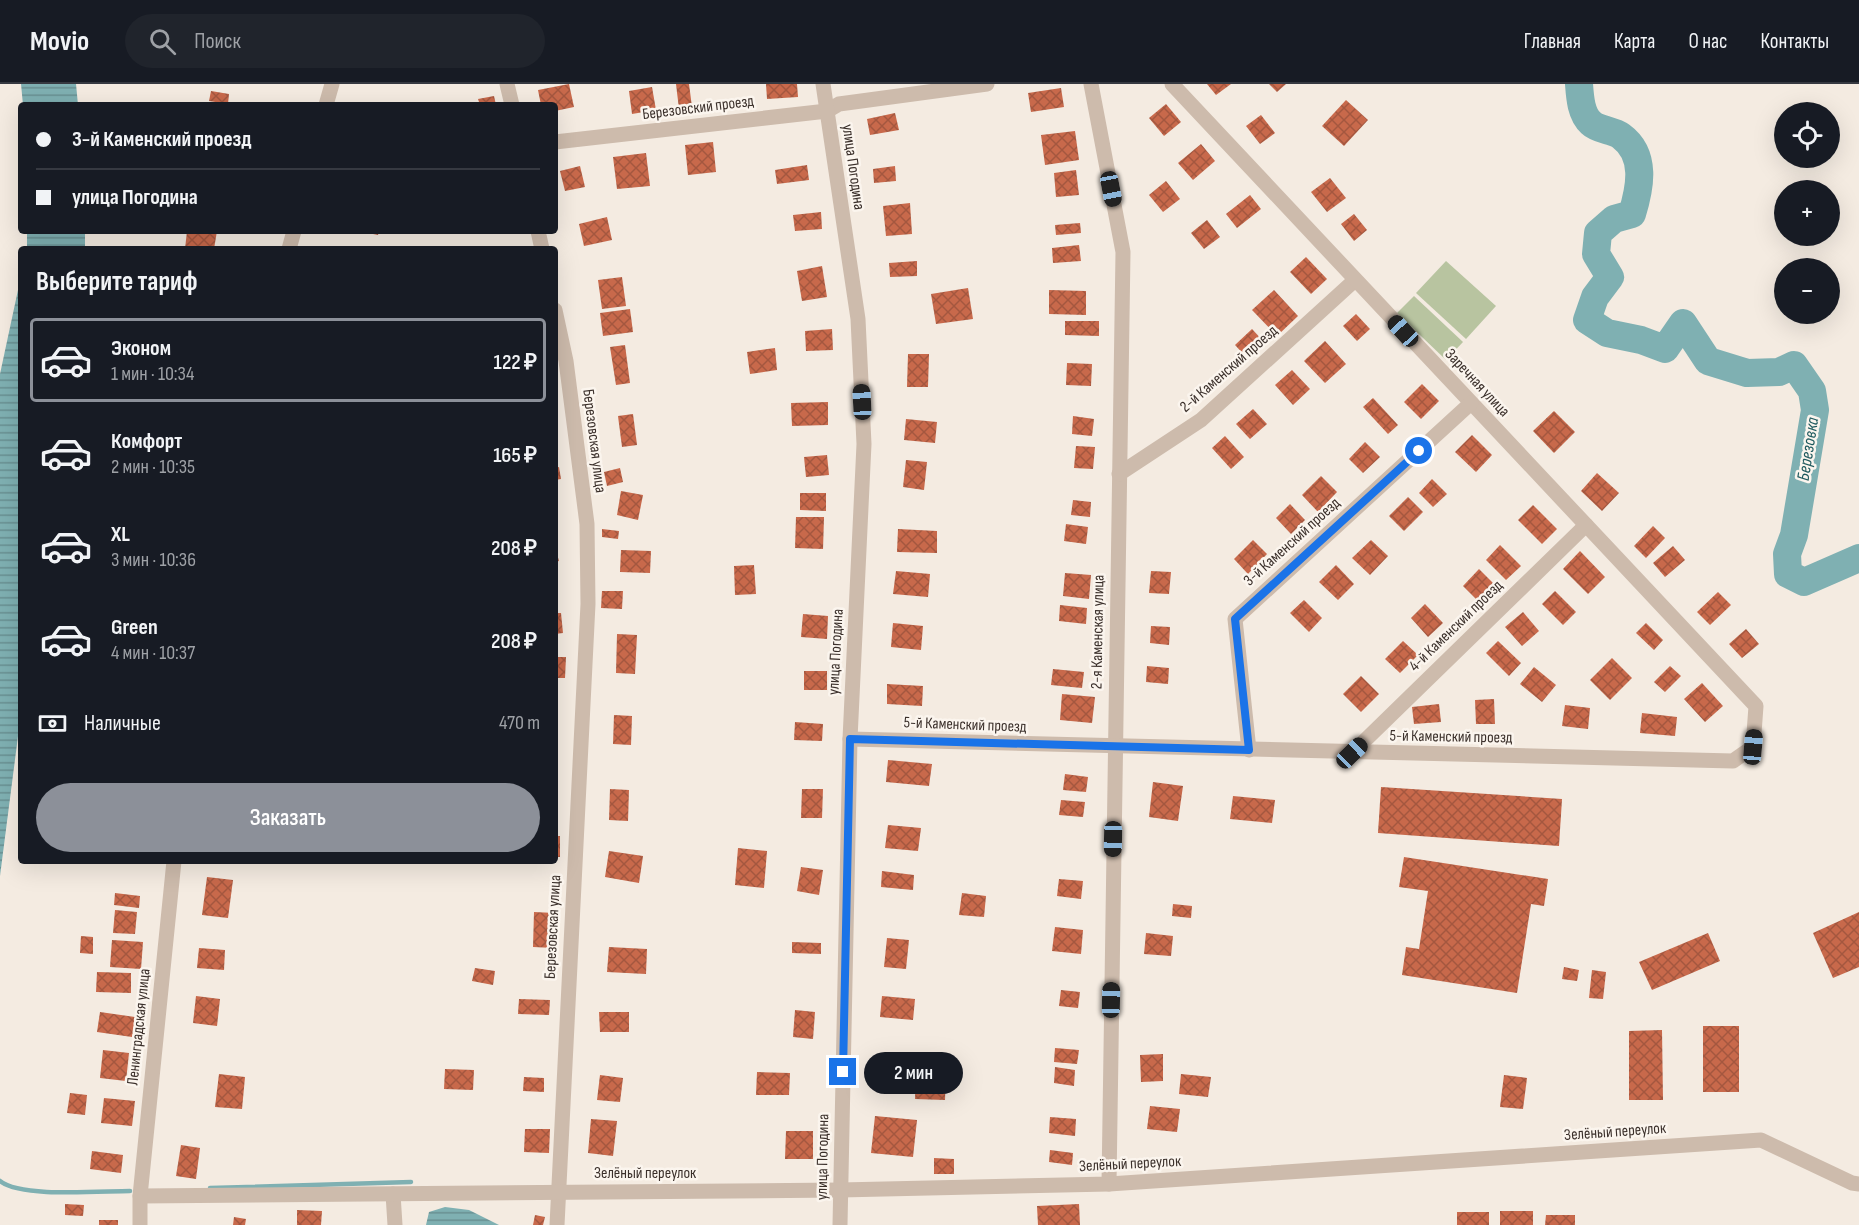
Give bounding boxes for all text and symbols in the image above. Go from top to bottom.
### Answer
search box [125,14,545,68]
text: Movio [30,25,89,58]
icon: search [146,25,179,58]
text: Поиск [194,28,241,55]
text: Главная [1524,29,1581,54]
text: Карта [1614,29,1655,54]
text: О нас [1688,29,1727,54]
text: Контакты [1760,29,1829,54]
street label: Березовский проезд [641,92,755,124]
map controls [1774,102,1840,324]
button: locate [1774,102,1840,168]
street label: улица Погодина [838,123,868,211]
text: 3-й Каменский проезд [72,126,251,153]
car [1099,170,1123,208]
button: + [1774,180,1840,246]
text: улица Погодина [72,184,198,211]
button: − [1774,258,1840,324]
text: Выберите тариф [36,266,198,298]
car [1384,312,1422,350]
street label: 2-й Каменский проезд [1176,321,1282,416]
icon: car [39,333,93,387]
text: Эконом [111,335,171,362]
street label: Заречная улица [1441,345,1513,421]
text: 122 ₽ [493,349,537,376]
text: 1 мин · 10:34 [111,362,194,386]
car [852,384,872,420]
street label: Березовская улица [578,388,610,494]
water label: Березовка [1793,415,1823,482]
icon: car [39,426,93,480]
text: Комфорт [111,428,182,455]
route start [1405,437,1432,464]
text: 165 ₽ [493,442,537,469]
text: 2 мин · 10:35 [111,455,195,479]
street label: 3-й Каменский проезд [1240,494,1344,590]
icon: car [39,519,93,573]
text: XL [111,521,130,548]
text: 208 ₽ [491,535,537,562]
text: 3 мин · 10:36 [111,548,196,572]
street label: 2-я Каменская улица [1088,575,1108,689]
street label: 4-й Каменский проезд [1405,576,1507,676]
street label: улица Погодина [824,608,848,696]
icon: car [39,612,93,666]
text: Green [111,614,158,641]
text: 208 ₽ [491,628,537,655]
text: 4 мин · 10:37 [111,641,195,665]
icon: cash [36,707,69,740]
text: Наличные [84,710,161,737]
text: 470 m [499,711,540,735]
street label: 5-й Каменский проезд [903,713,1027,737]
street label: 5-й Каменский проезд [1389,726,1513,748]
car [1742,728,1764,766]
car [1333,734,1371,772]
button: Заказать [36,783,540,852]
car [1104,821,1122,857]
street label: Березовская улица [541,874,565,980]
street label: Ленинградская улица [123,968,155,1086]
car [1102,982,1120,1018]
callout: 2 мин [864,1051,963,1093]
route end [829,1058,856,1085]
text: 2 мин [894,1061,933,1085]
street label: улица Погодина [813,1114,833,1200]
street label: Зелёный переулок [1563,1119,1668,1145]
street label: Зелёный переулок [1078,1152,1182,1176]
street label: Зелёный переулок [594,1164,697,1183]

